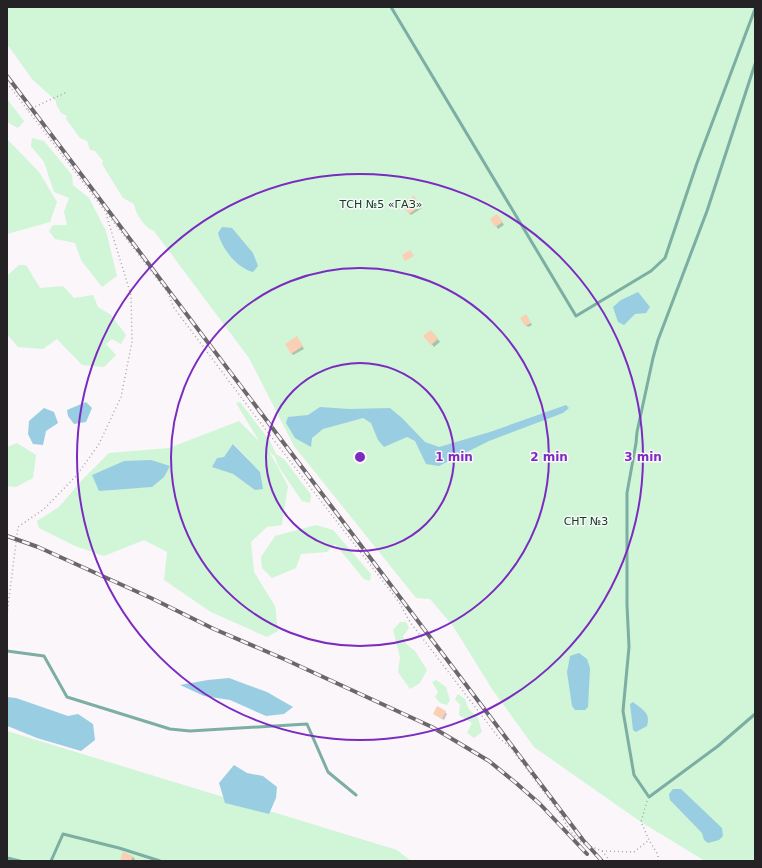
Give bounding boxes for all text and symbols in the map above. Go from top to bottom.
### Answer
park label: ТСН №5 «ГАЗ» [339,198,422,211]
centre of rings [353,450,367,464]
text: 1 min [435,450,473,464]
text: 2 min [530,450,568,464]
text: 3 min [624,450,662,464]
park label: СНТ №3 [564,515,608,528]

